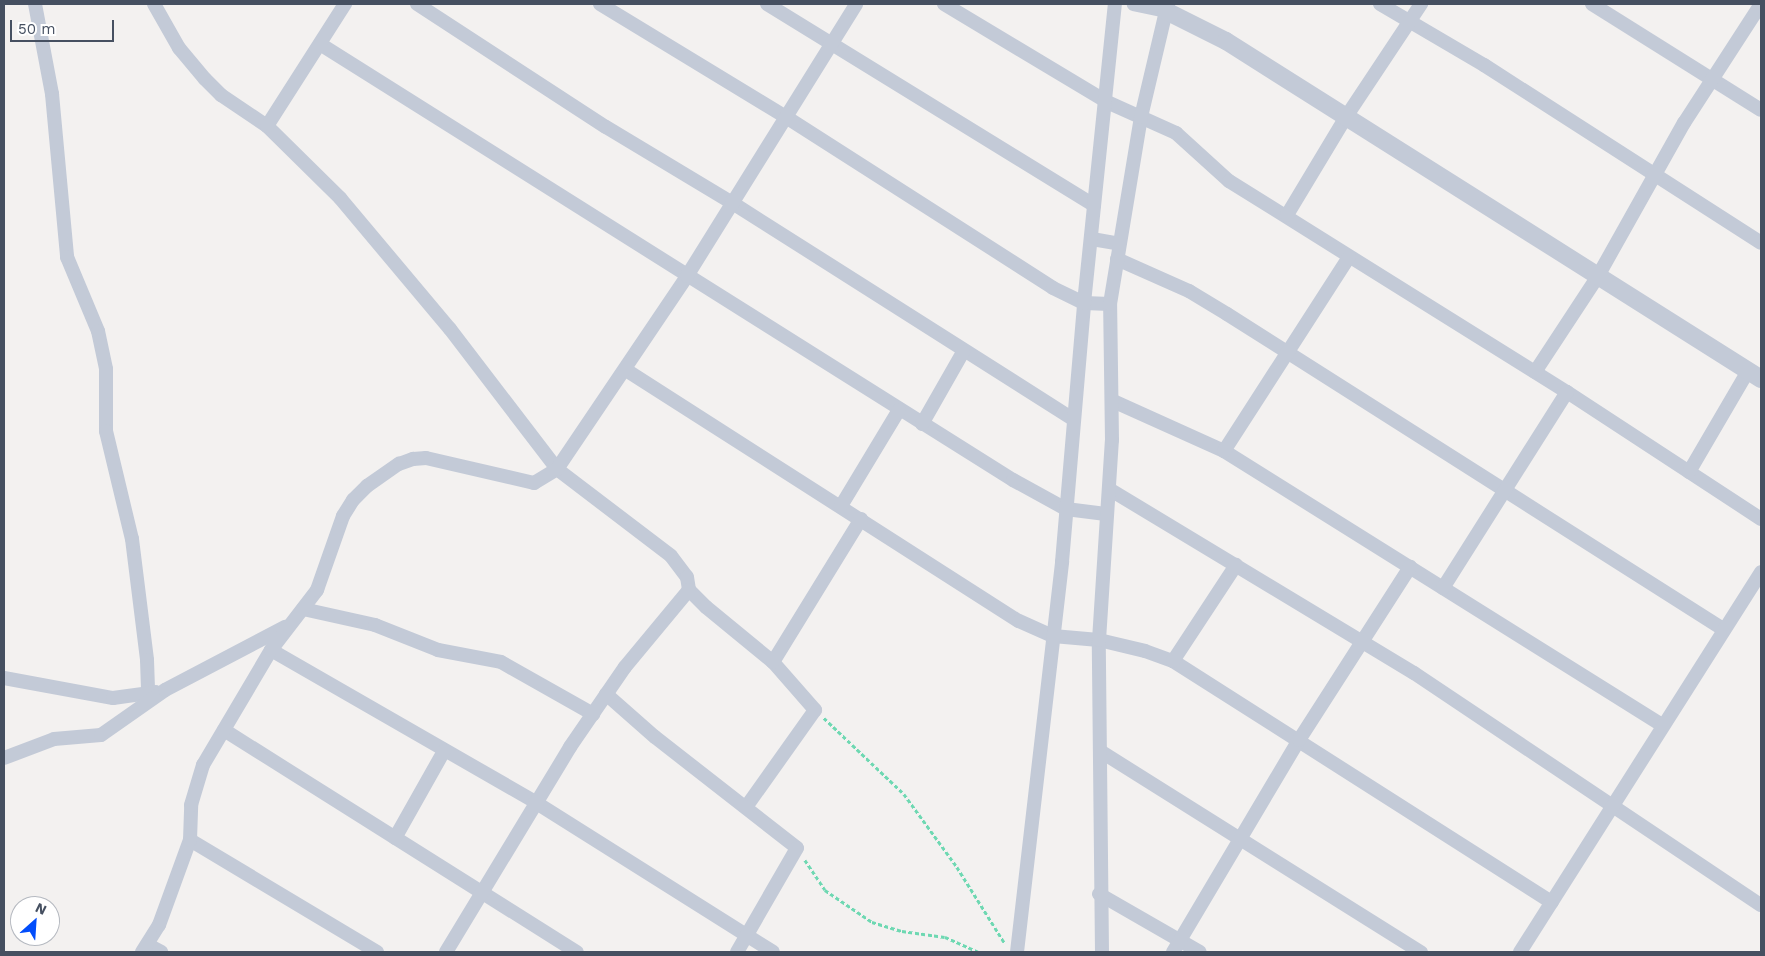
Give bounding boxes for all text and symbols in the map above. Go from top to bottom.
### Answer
scale bar [12,10,116,42]
text: 50 m [18,20,55,38]
north arrow [10,896,60,946]
text: N [33,899,49,918]

